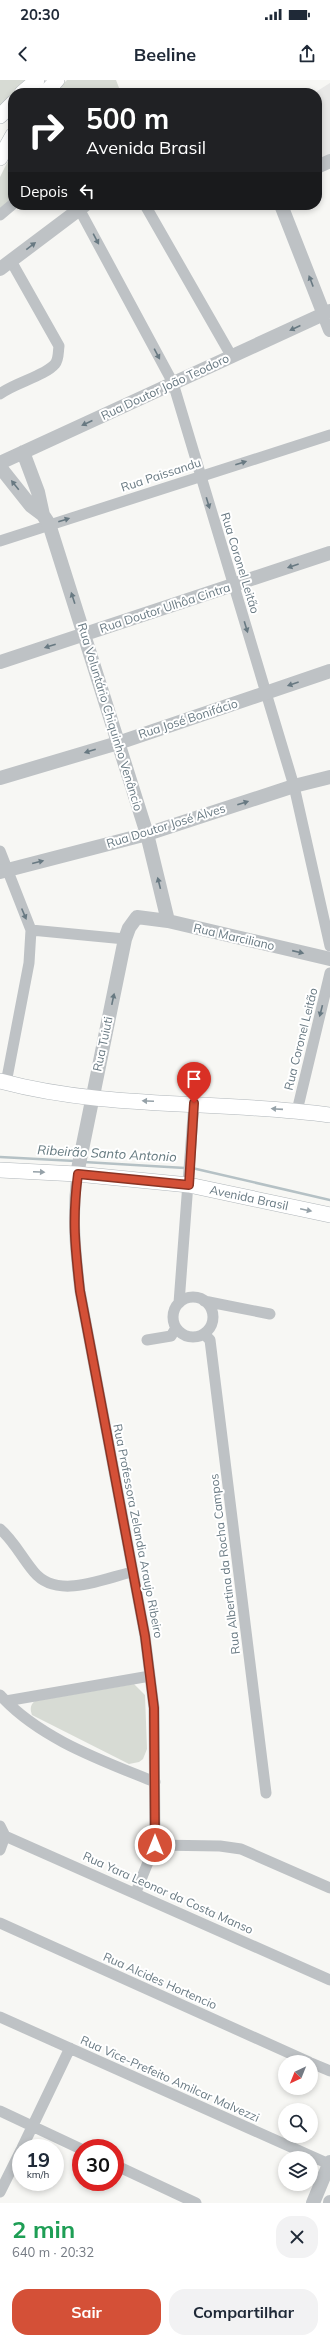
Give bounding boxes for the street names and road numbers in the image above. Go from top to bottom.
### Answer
street label: Rua Doutor João Teodoro [98,350,231,423]
street label: Rua Paissandu [119,455,203,495]
street label: Rua Coronel Leitão [218,510,263,615]
street label: Rua Doutor Ulhôa Cintra [98,579,232,636]
street label: Rua Voluntário Chiquinho Venâncio [75,621,146,813]
street label: Rua José Bonifácio [136,695,240,742]
street label: Rua Doutor José Alves [105,800,227,851]
street label: Rua Marciliano [192,920,276,953]
street label: Rua Coronel Leitão [281,986,321,1092]
street label: Rua Tuiuti [89,1015,116,1073]
street label: Avenida Brasil [208,1182,290,1213]
street label: Rua Professora Zelandia Araujo Ribeiro [110,1422,167,1640]
street label: Rua Albertina da Rocha Campos [206,1473,243,1655]
street label: Rua Yara Leonor da Costa Manso [81,1848,256,1937]
street label: Rua Alcides Hortencio [101,1949,220,2012]
street label: Rua Vice-Prefeito Amilcar Malvezzi [78,2032,262,2125]

